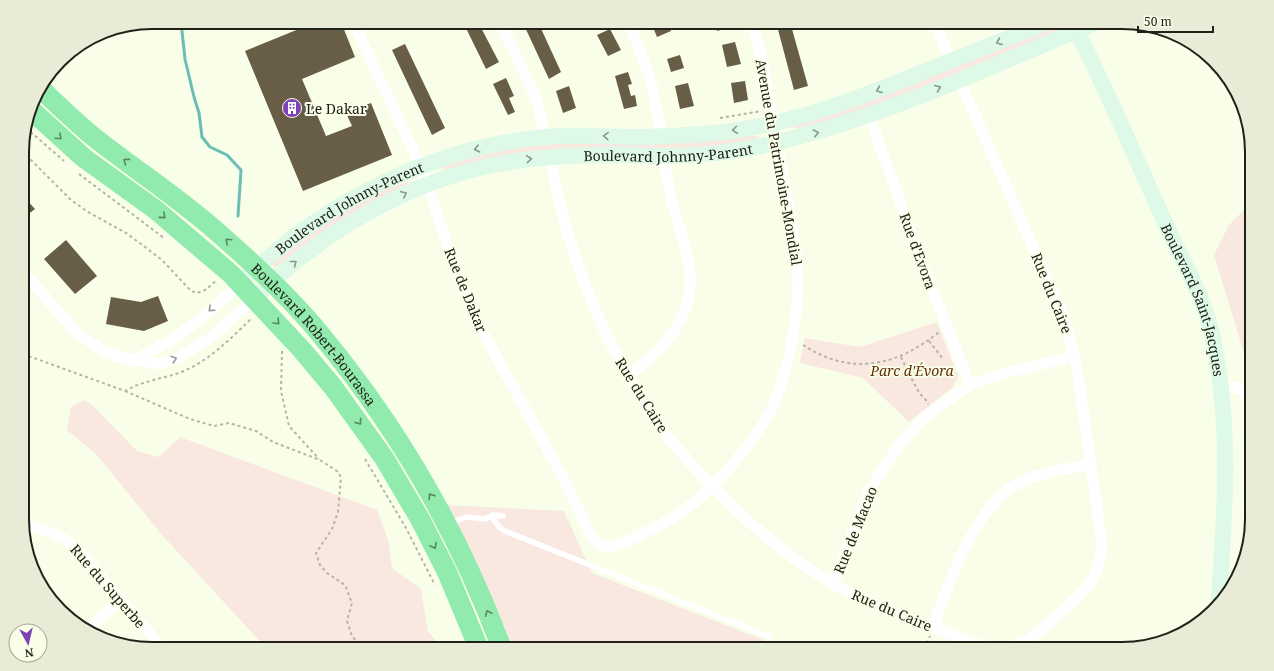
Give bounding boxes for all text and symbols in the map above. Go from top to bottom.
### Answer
scale bar [1138,8,1213,34]
text: 50 m [1144,13,1172,30]
one-way arrow [996,37,1003,45]
street label: Avenue du Patrimoine-Mondial [751,57,807,267]
one-way arrow [933,85,941,93]
one-way arrow [875,86,882,94]
building icon: Le Dakar [281,97,303,119]
place label: Le Dakar [306,99,367,118]
one-way arrow [732,125,738,134]
one-way arrow [812,129,819,137]
one-way arrow [54,132,62,140]
one-way arrow [603,132,609,140]
street label: Boulevard Johnny-Parent [583,138,754,166]
one-way arrow [474,145,480,153]
one-way arrow [526,155,532,164]
street label: Boulevard Johnny-Parent [271,157,426,258]
one-way arrow [123,159,130,166]
one-way arrow [400,191,407,199]
street label: Rue d'Evora [895,210,941,292]
one-way arrow [158,211,165,218]
street label: Boulevard Saint-Jacques [1157,220,1229,377]
one-way arrow [225,238,233,246]
street label: Rue de Dakar [440,245,492,335]
street label: Rue du Caire [1027,250,1077,336]
street label: Boulevard Robert-Bourassa [248,258,381,409]
one-way arrow [290,261,297,268]
one-way arrow [208,304,216,312]
one-way arrow [272,317,279,325]
street label: Rue du Caire [611,354,673,436]
one-way arrow [170,355,177,364]
park label: Parc d'Évora [869,361,955,380]
one-way arrow [355,418,362,425]
street label: Rue de Macao [829,483,881,577]
one-way arrow [429,493,436,500]
street label: Rue du Superbe [66,540,150,632]
one-way arrow [429,541,436,549]
street label: Rue du Caire [849,585,935,635]
one-way arrow [485,609,493,617]
north arrow [8,623,48,663]
text: N [24,645,35,661]

